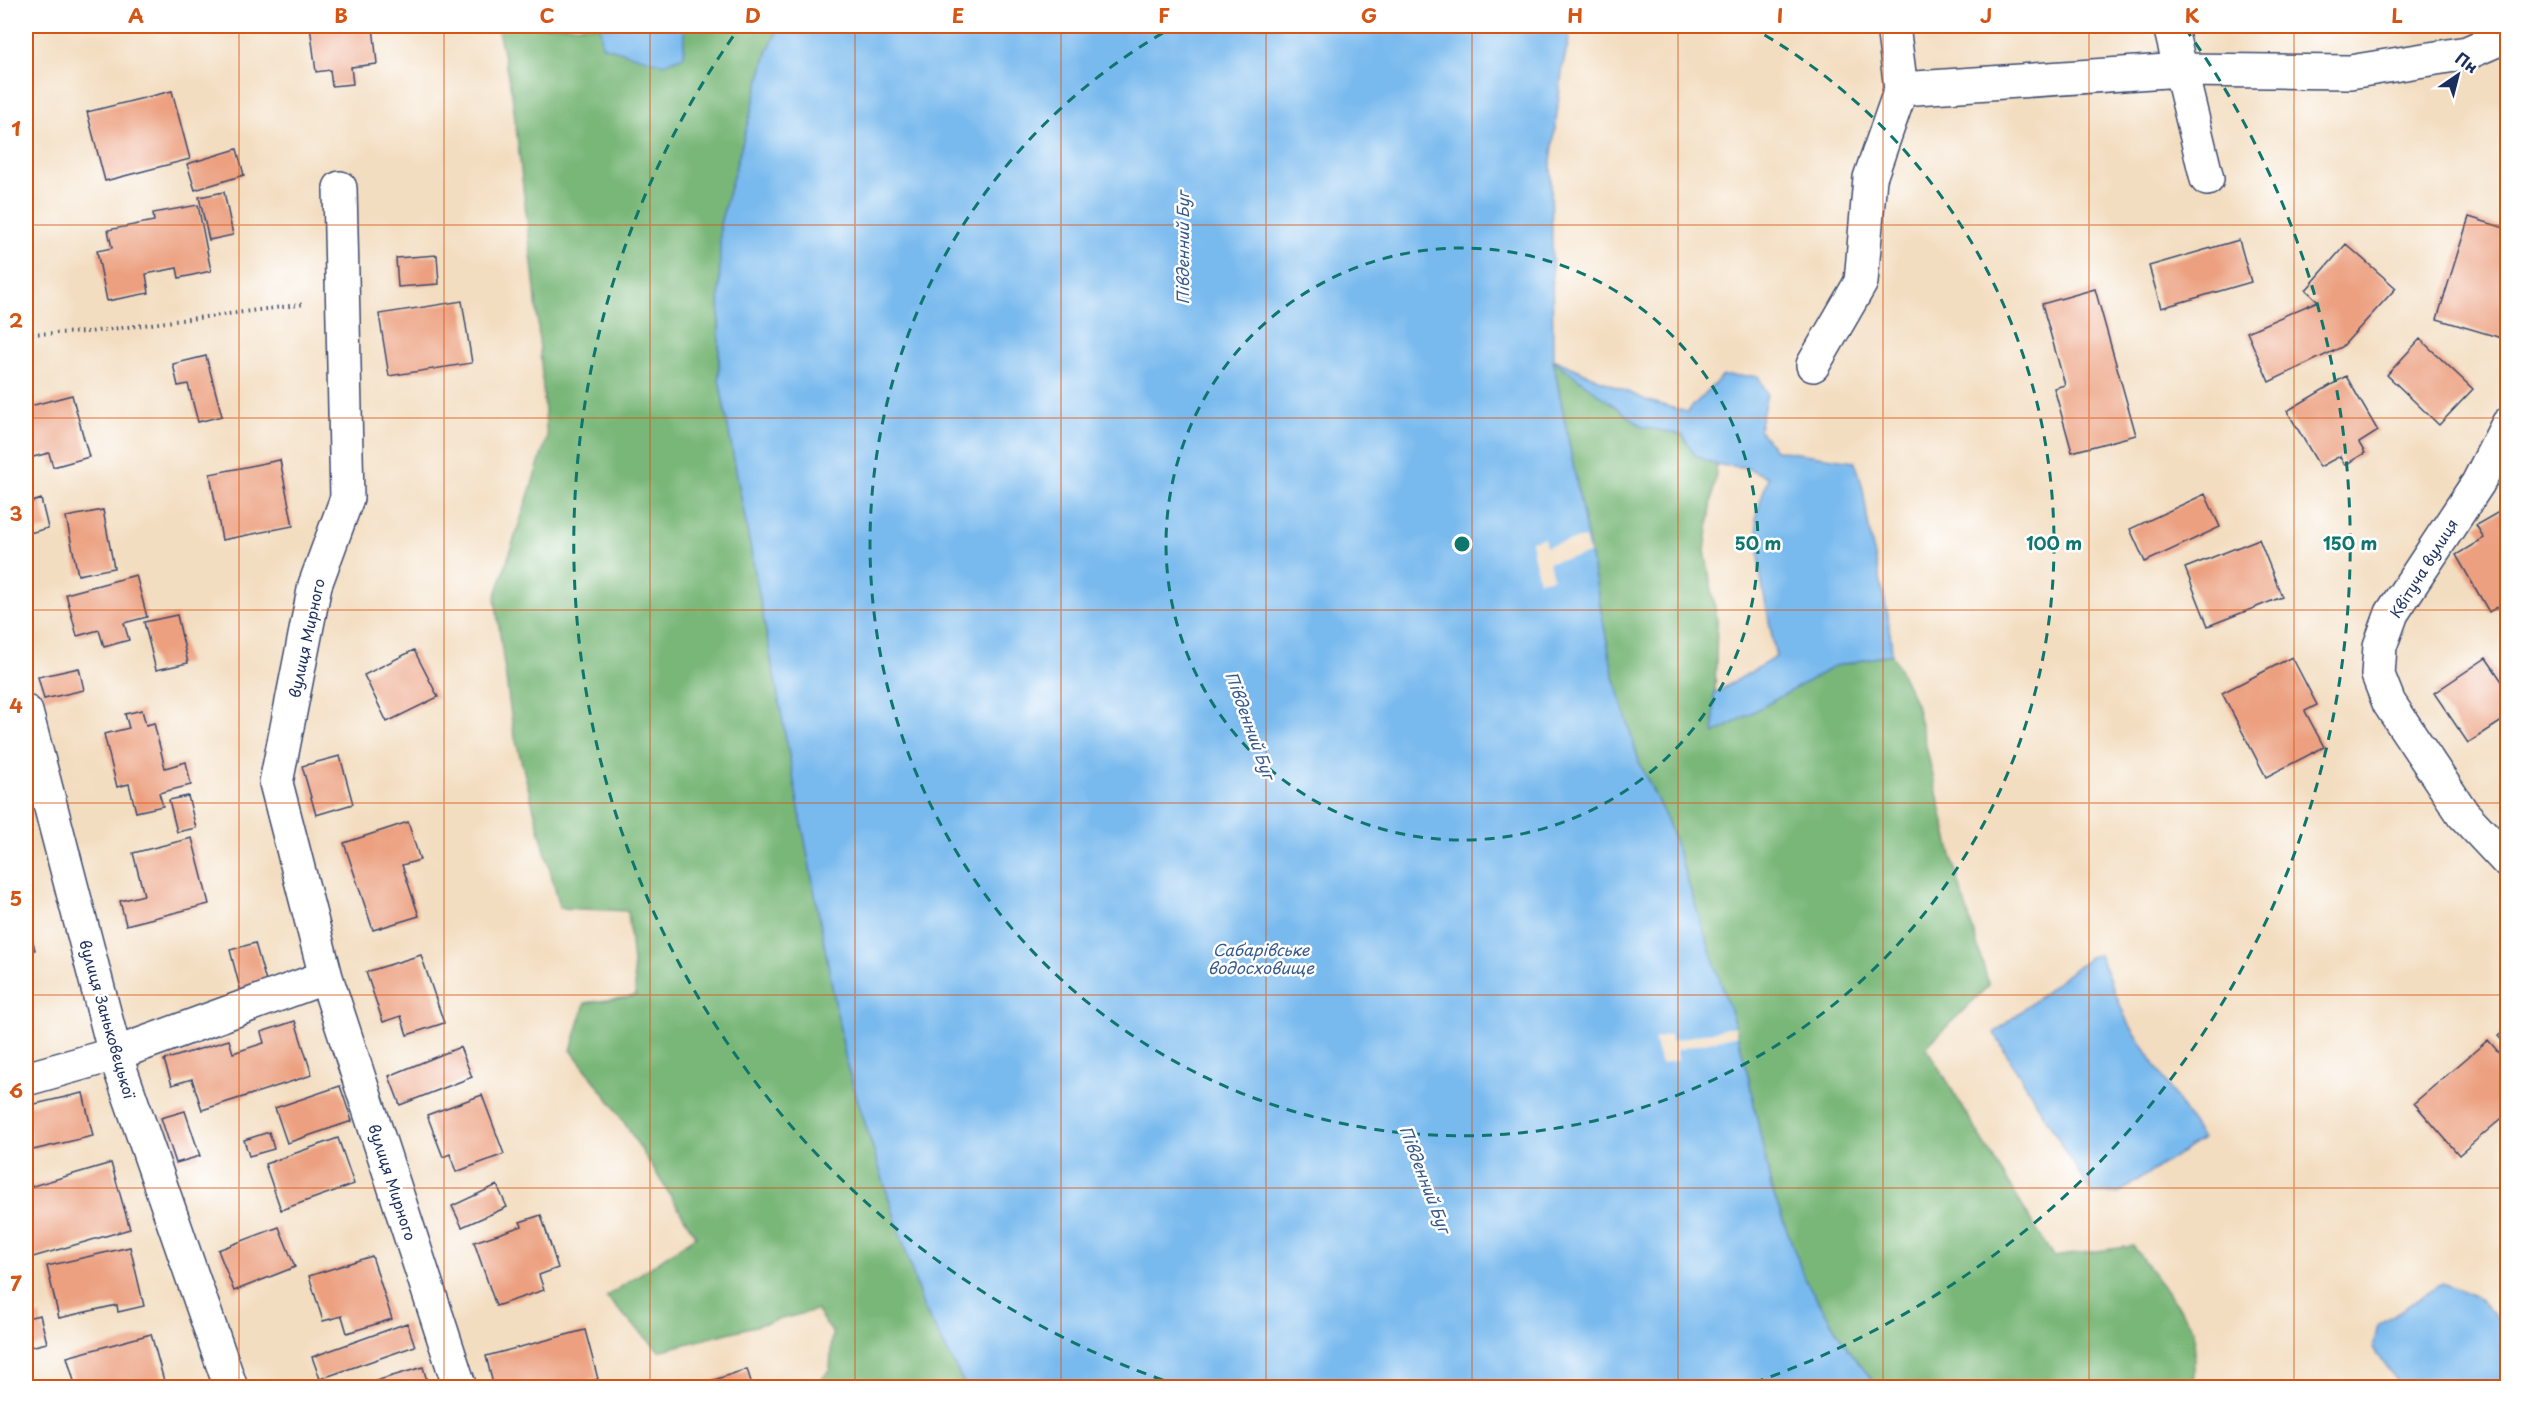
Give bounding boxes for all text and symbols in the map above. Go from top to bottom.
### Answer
text: A [128,0,144,30]
text: B [334,0,348,30]
text: C [539,0,555,30]
text: D [745,0,761,30]
text: E [952,0,964,30]
text: F [1158,0,1170,30]
text: G [1361,0,1377,30]
text: H [1567,0,1583,30]
text: I [1777,0,1783,30]
text: J [1980,0,1992,30]
text: K [2185,0,2200,30]
text: L [2391,0,2403,30]
north arrow [2428,45,2488,105]
text: Пн [2451,45,2484,78]
text: 1 [11,113,21,143]
water label: Південний Буг [1170,188,1194,305]
text: 2 [9,305,23,335]
text: 3 [9,498,23,528]
street label: Квітуча вулиця [2383,514,2463,622]
text: 50 m [1735,529,1781,556]
text: 100 m [2026,529,2082,556]
text: 150 m [2323,529,2377,556]
centre of rings [1452,534,1472,554]
street label: вулиця Мирного [282,576,330,700]
water label: Південний Буг [1220,668,1283,785]
text: 4 [9,690,23,720]
text: 5 [10,883,22,913]
street label: вулиця Заньковецької [74,937,142,1102]
water label: Сабарівське водосховище [1208,937,1315,979]
text: 6 [9,1075,23,1105]
street label: вулиця Мирного [363,1121,423,1243]
water label: Південний Буг [1395,1122,1459,1239]
text: 7 [10,1268,22,1298]

